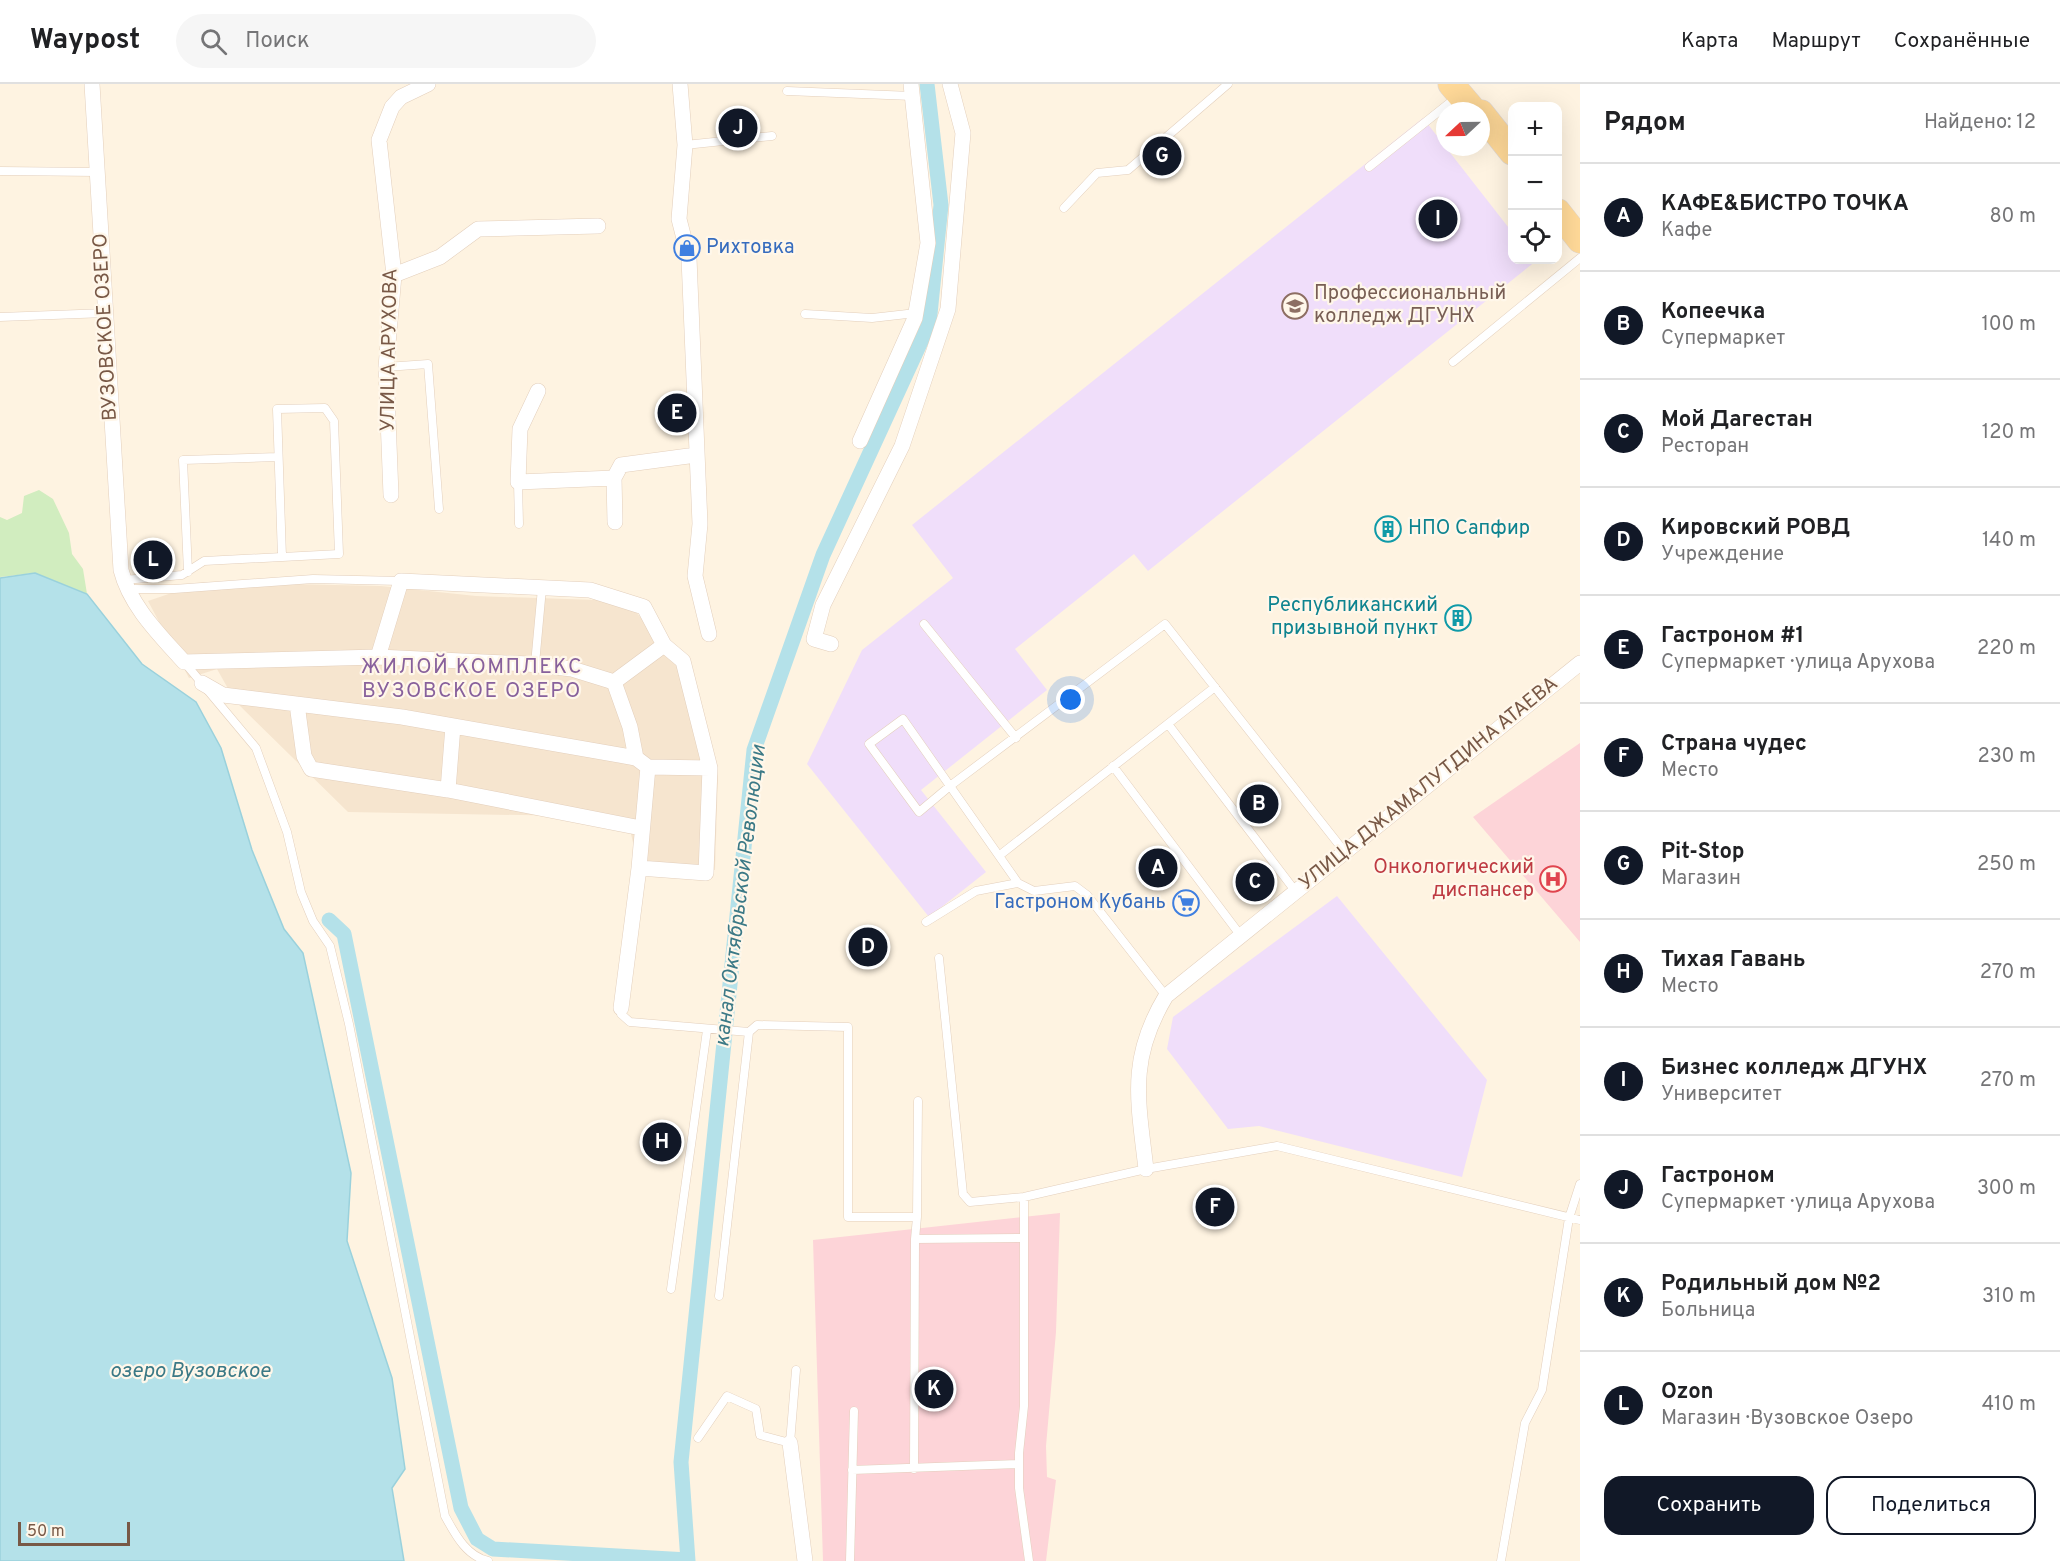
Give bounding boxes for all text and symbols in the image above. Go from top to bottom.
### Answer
search box [176,14,596,68]
text: Waypost [30,23,140,59]
icon: search [197,25,230,58]
text: Поиск [245,28,310,55]
text: Карта [1681,28,1738,55]
text: Маршрут [1771,28,1861,55]
text: Сохранённые [1894,28,2030,55]
north arrow [1436,102,1490,156]
map controls [1508,102,1562,264]
button: + [1508,102,1562,156]
pin: J [718,106,758,150]
text: Рядом [1604,107,1686,140]
text: Найдено: 12 [1924,110,2036,136]
pin: G [1142,134,1182,178]
button: − [1508,156,1562,210]
text: КАФЕ&БИСТРО ТОЧКА [1661,191,1909,218]
pin: I [1418,196,1458,242]
text: A [1616,204,1631,230]
text: 80 m [1990,204,2036,230]
button: locate [1508,210,1562,264]
text: Кафе [1661,218,1712,244]
street label: ВУЗОВСКОЕ ОЗЕРО [88,232,124,422]
shop icon: Рихтовка [672,233,702,263]
place label: Рихтовка [706,235,795,261]
street label: УЛИЦА АРУХОВА [376,268,404,432]
place label: Профессиональный колледж ДГУНХ [1314,281,1506,330]
school or university icon: Профессиональный колледж ДГУНХ [1280,291,1310,321]
text: Копеечка [1661,299,1765,326]
text: B [1617,312,1630,338]
text: 100 m [1981,312,2036,338]
text: Супермаркет [1661,326,1785,352]
pin: E [658,390,696,436]
text: Мой Дагестан [1661,407,1813,434]
text: C [1617,420,1630,446]
text: 120 m [1982,420,2036,446]
text: Ресторан [1661,434,1749,460]
building icon: НПО Сапфир [1373,514,1403,544]
text: Кировский РОВД [1661,515,1850,542]
place label: НПО Сапфир [1408,516,1530,542]
text: D [1616,528,1631,554]
text: 140 m [1982,528,2036,554]
pin: L [134,538,172,582]
text: Учреждение [1661,542,1784,568]
place label: Республиканский призывной пункт [1267,593,1438,642]
building icon: Республиканский призывной пункт [1443,603,1473,633]
text: Гастроном #1 [1661,623,1804,650]
text: E [1617,636,1630,662]
text: 220 m [1977,636,2036,662]
text: Супермаркет · улица Арухова [1661,650,1935,676]
district label: ЖИЛОЙ КОМПЛЕКС ВУЗОВСКОЕ ОЗЕРО [361,653,583,705]
street label: УЛИЦА ДЖАМАЛУТДИНА АТАЕВА [1294,671,1564,897]
your location [1056,685,1085,714]
text: Страна чудес [1661,731,1807,758]
water label: канал Октябрьской Революции [709,743,773,1048]
text: F [1618,744,1629,770]
text: 230 m [1977,744,2036,770]
text: Место [1661,758,1719,784]
pin: B [1240,782,1278,826]
text: Pit-Stop [1661,839,1745,866]
pin: A [1138,846,1178,890]
text: G [1617,852,1630,878]
text: 250 m [1977,852,2036,878]
place label: Онкологический диспансер [1373,855,1534,904]
pin: C [1236,860,1274,904]
hospital icon: Онкологический диспансер [1538,864,1568,894]
text: Магазин [1661,866,1741,892]
supermarket icon: Гастроном Кубань [1171,888,1201,918]
place label: Гастроном Кубань [994,890,1166,916]
pin: D [848,924,888,970]
text: Тихая Гавань [1661,947,1806,974]
text: H [1616,960,1631,986]
text: 270 m [1980,960,2036,986]
text: Место [1661,974,1719,1000]
text: Бизнес колледж ДГУНХ [1661,1055,1928,1082]
text: I [1621,1068,1626,1094]
text: 270 m [1980,1068,2036,1094]
text: Университет [1661,1082,1782,1108]
pin: H [642,1120,682,1164]
text: Гастроном [1661,1163,1775,1190]
text: J [1618,1176,1629,1202]
text: 300 m [1977,1176,2036,1202]
pin: F [1196,1184,1234,1230]
text: Супермаркет · улица Арухова [1661,1190,1935,1216]
text: Родильный дом №2 [1661,1271,1881,1298]
text: K [1616,1284,1631,1310]
text: 310 m [1982,1284,2036,1310]
text: Больница [1661,1298,1755,1324]
water label: озеро Вузовское [110,1358,271,1385]
pin: K [914,1366,954,1412]
text: Ozon [1661,1379,1714,1406]
text: L [1618,1392,1629,1418]
text: 410 m [1982,1392,2036,1418]
text: Магазин · Вузовское Озеро [1661,1406,1914,1432]
button: Сохранить [1604,1476,1814,1535]
button: Поделиться [1826,1476,2036,1535]
scale bar [18,1519,130,1546]
text: 50 m [27,1522,65,1542]

